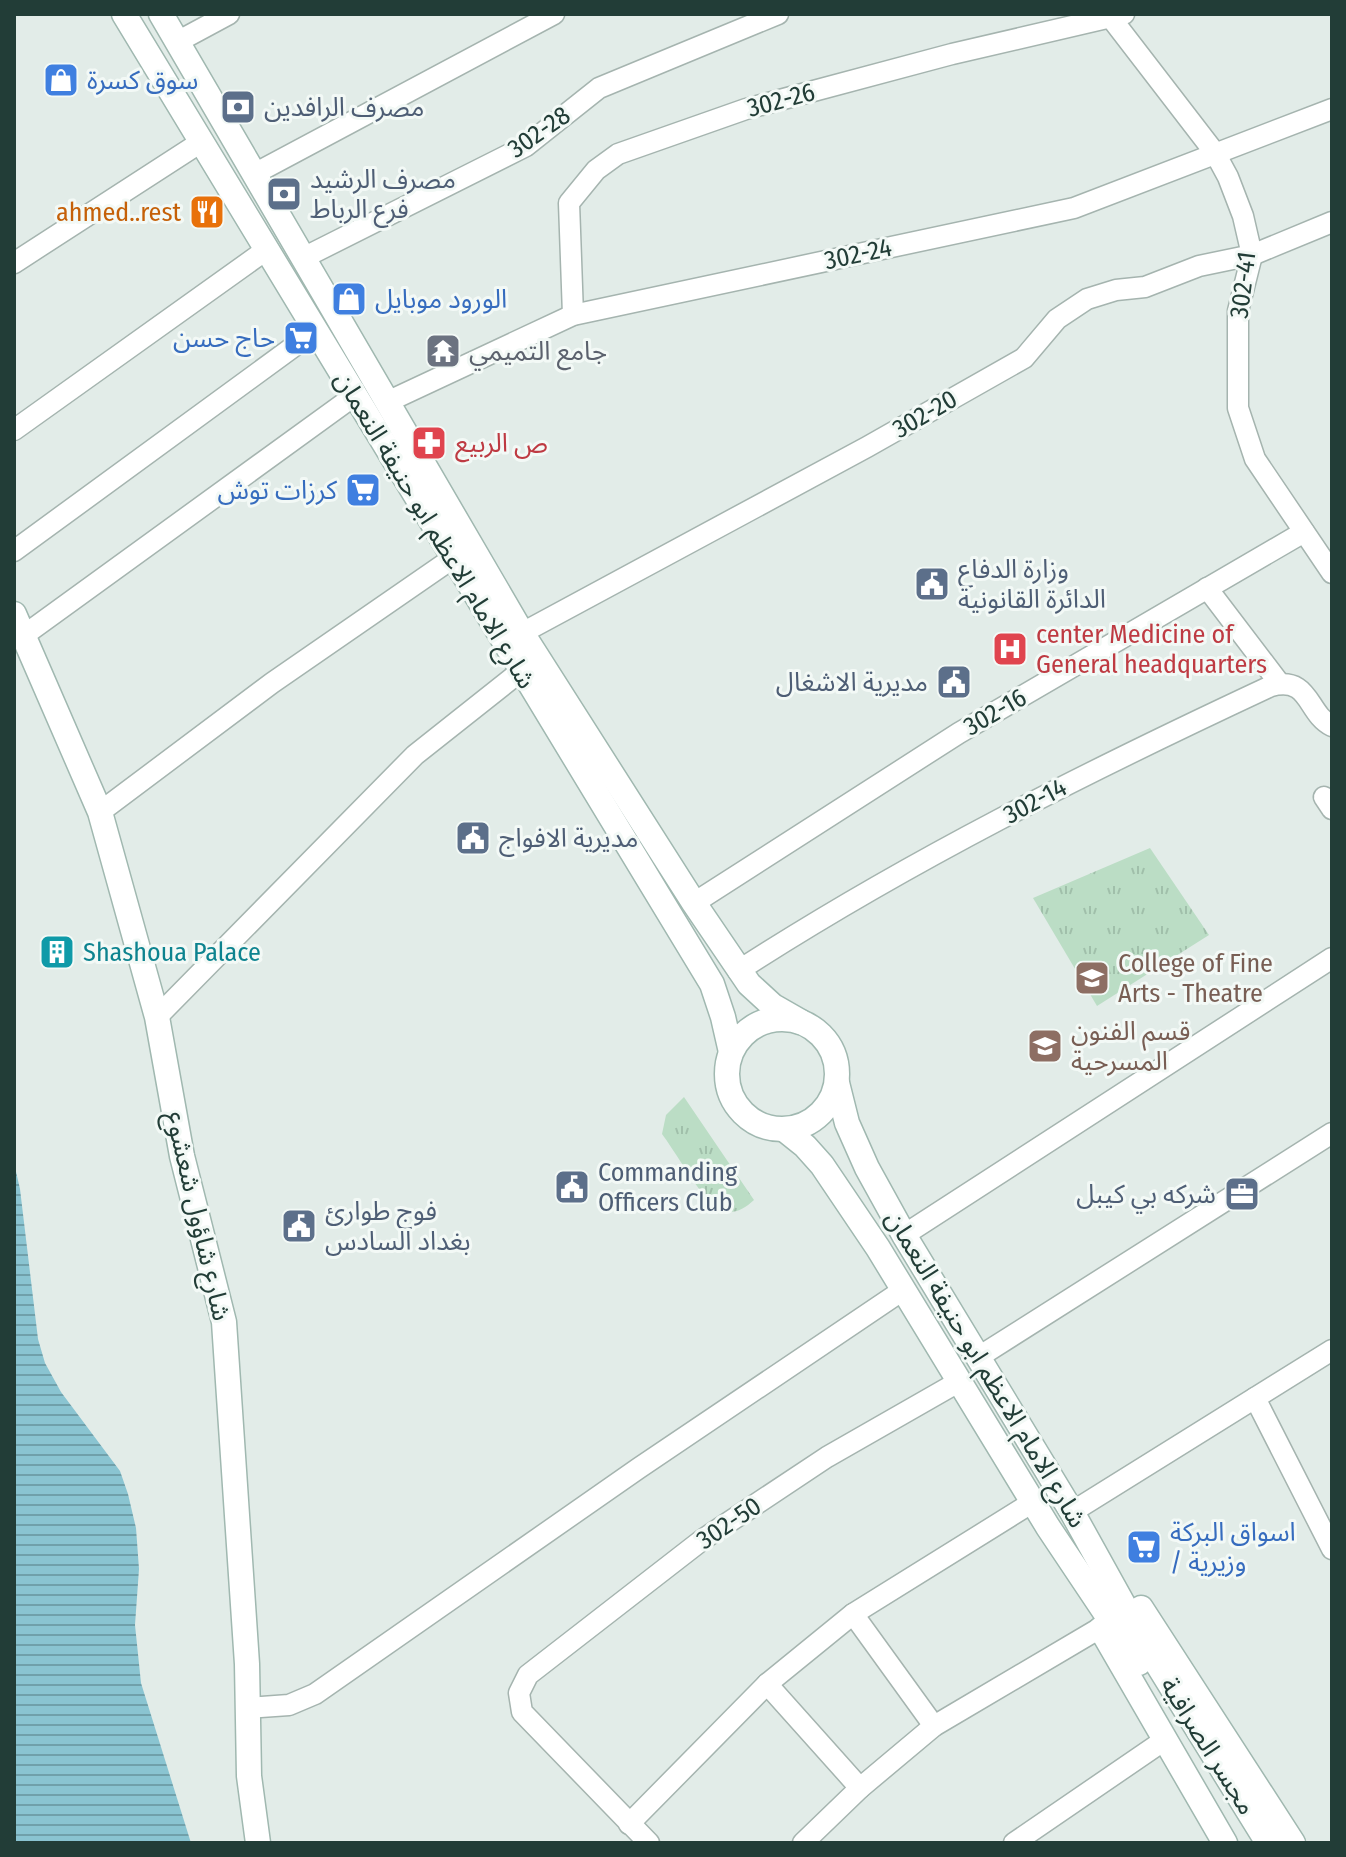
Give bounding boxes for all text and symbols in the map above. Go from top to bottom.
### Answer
shop icon: سوق كسرة [42,61,80,99]
place label: سوق كسرة [87,65,199,96]
street label: 302-26 [744,76,818,124]
bank icon: مصرف الرافدين [219,88,257,126]
place label: مصرف الرافدين [264,92,425,123]
street label: 302-28 [502,100,576,164]
place label: مصرف الرشيد فرع الرباط [310,164,456,228]
bank icon: مصرف الرشيد فرع الرباط [265,175,303,213]
restaurant icon: ahmed..rest [188,193,226,231]
place label: ahmed..rest [56,197,181,228]
street label: 302-24 [822,232,894,276]
street label: 302-41 [1224,250,1262,320]
shop icon: الورود موبايل [330,280,368,318]
place label: الورود موبايل [375,284,507,315]
supermarket icon: حاج حسن [282,319,320,357]
place label: حاج حسن [173,323,275,357]
temple icon: جامع التميمي [424,332,462,370]
place label: جامع التميمي [469,336,607,371]
street label: شارع الامام الاعظم ابو حنيفة النعمان [324,366,542,696]
street label: 302-20 [887,383,963,445]
pharmacy icon: ص الربيع [410,424,448,462]
place label: ص الربيع [455,428,548,463]
supermarket icon: كرزات توش [344,471,382,509]
place label: كرزات توش [218,475,337,506]
place label: وزارة الدفاع الدائرة القانونية [958,554,1106,615]
public building icon: وزارة الدفاع الدائرة القانونية [913,565,951,603]
place label: center Medicine of General headquarters [1036,619,1267,680]
hospital icon: center Medicine of General headquarters [991,630,1029,668]
public building icon: مديرية الاشغال [935,663,973,701]
place label: مديرية الاشغال [776,667,928,698]
street label: 302-16 [958,682,1032,742]
street label: 302-14 [998,772,1072,830]
public building icon: مديرية الافواج [454,819,492,857]
place label: مديرية الافواج [499,823,638,857]
building icon: Shashoua Palace [38,933,76,971]
place label: Shashoua Palace [83,937,261,968]
place label: College of Fine Arts - Theatre [1118,948,1273,1009]
school or university icon: College of Fine Arts - Theatre [1073,959,1111,997]
place label: قسم الفنون المسرحية [1071,1016,1190,1077]
school or university icon: قسم الفنون المسرحية [1026,1027,1064,1065]
street label: شارع شاؤول شعشوع [156,1108,237,1324]
place label: Commanding Officers Club [598,1157,738,1218]
public building icon: Commanding Officers Club [553,1168,591,1206]
office icon: شركه بي كيبل [1223,1175,1261,1213]
place label: شركه بي كيبل [1076,1179,1216,1214]
place label: فوج طوارئ بغداد السادس [325,1196,471,1257]
street label: شارع الامام الاعظم ابو حنيفة النعمان [875,1205,1093,1535]
public building icon: فوج طوارئ بغداد السادس [280,1207,318,1245]
street label: 302-50 [691,1490,767,1556]
place label: اسواق البركة / وزيرية [1170,1517,1296,1578]
supermarket icon: اسواق البركة / وزيرية [1125,1528,1163,1566]
street label: مجسر الصرافية [1153,1672,1263,1820]

